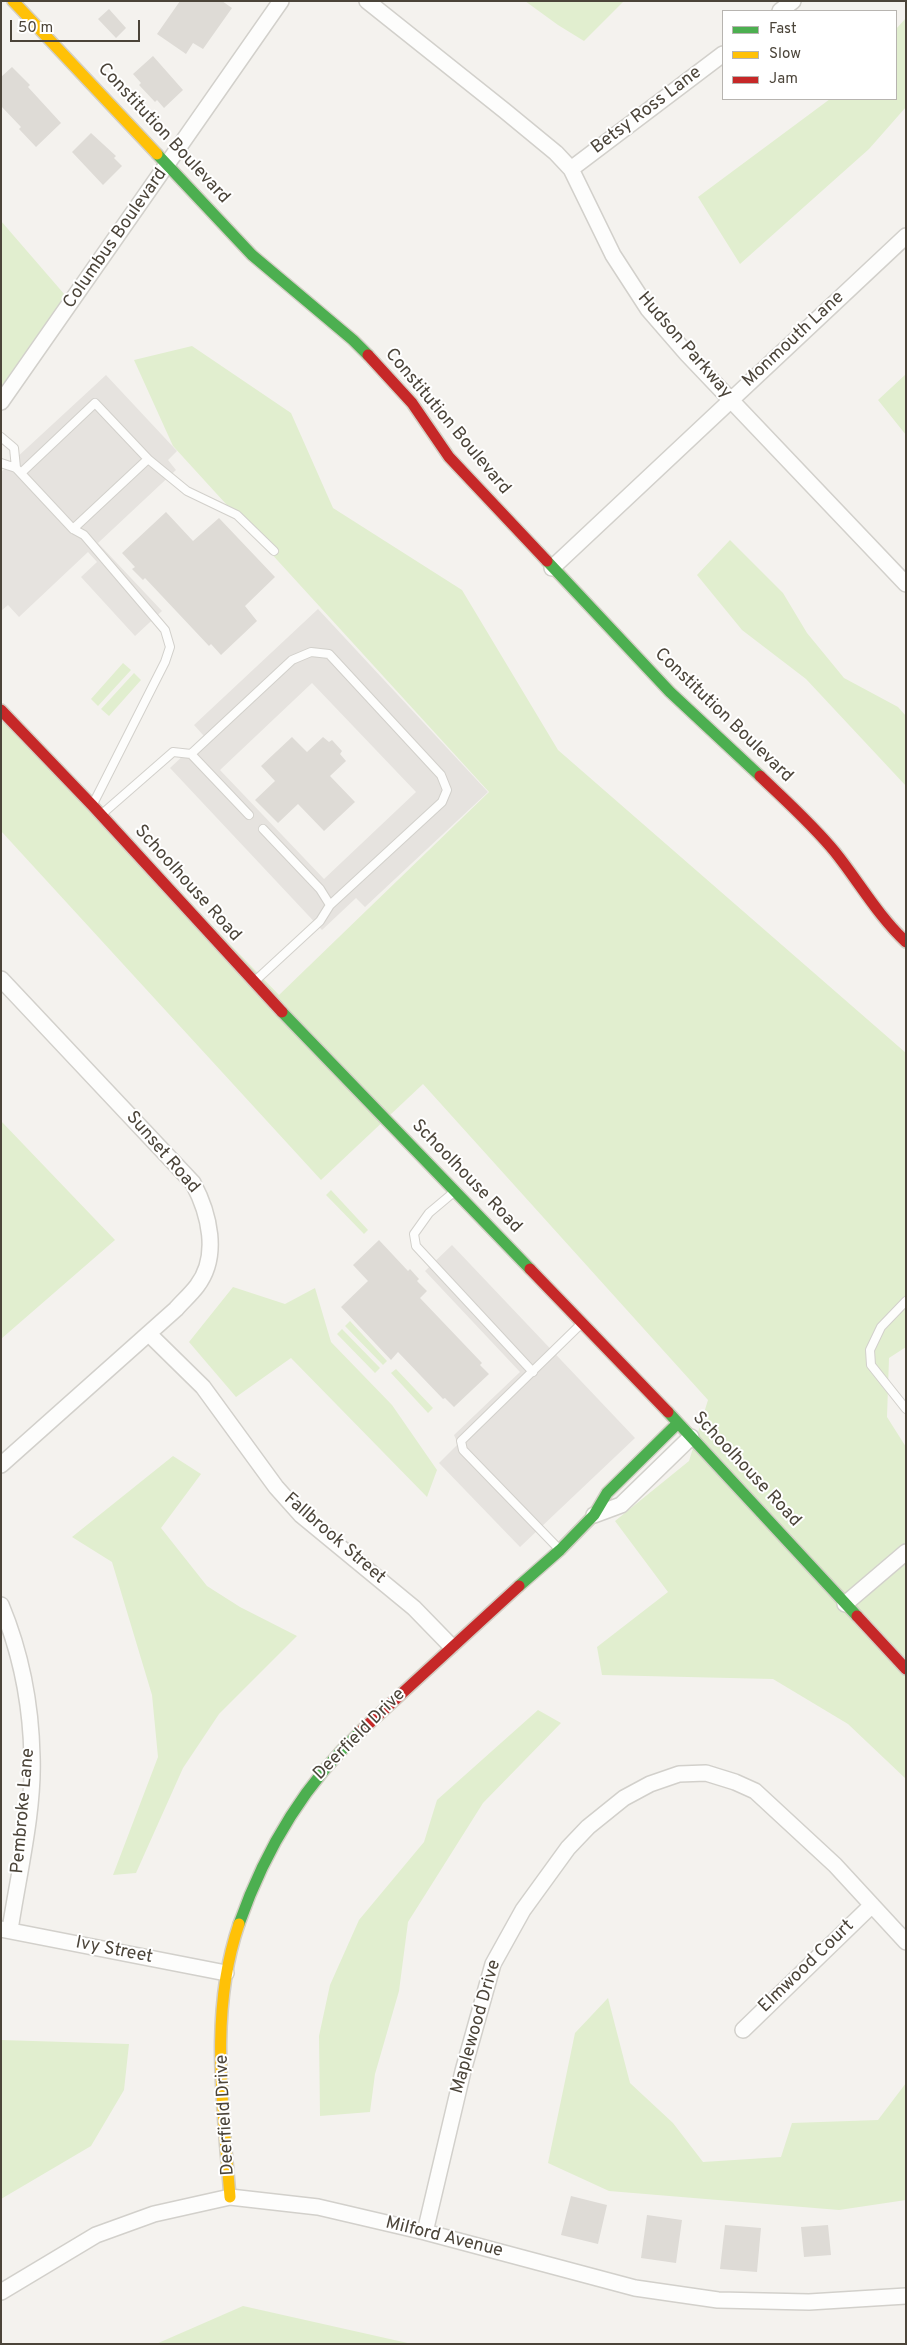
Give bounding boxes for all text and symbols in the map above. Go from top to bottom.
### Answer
scale bar [12,10,142,42]
legend [722,10,897,100]
text: 50 m [18,19,53,38]
text: Fast [769,20,797,39]
text: Slow [769,45,801,64]
street label: Constitution Boulevard [92,59,234,209]
street label: Betsy Ross Lane [588,63,706,159]
text: Jam [769,70,798,89]
street label: Columbus Boulevard [59,165,173,313]
street label: Monmouth Lane [739,287,849,393]
street label: Hudson Parkway [632,288,736,404]
street label: Constitution Boulevard [379,344,515,500]
street label: Constitution Boulevard [649,644,797,788]
street label: Schoolhouse Road [129,821,245,947]
street label: Sunset Road [121,1108,203,1198]
street label: Schoolhouse Road [406,1116,526,1238]
street label: Schoolhouse Road [687,1408,805,1532]
street label: Fallbrook Street [279,1489,389,1589]
street label: Deerfield Drive [310,1685,410,1785]
street label: Pembroke Lane [8,1747,40,1875]
street label: Elmwood Court [755,1916,859,2018]
street label: Ivy Street [74,1933,154,1969]
street label: Maplewood Drive [448,1958,506,2096]
street label: Deerfield Drive [212,2054,240,2176]
street label: Milford Avenue [383,2213,505,2263]

